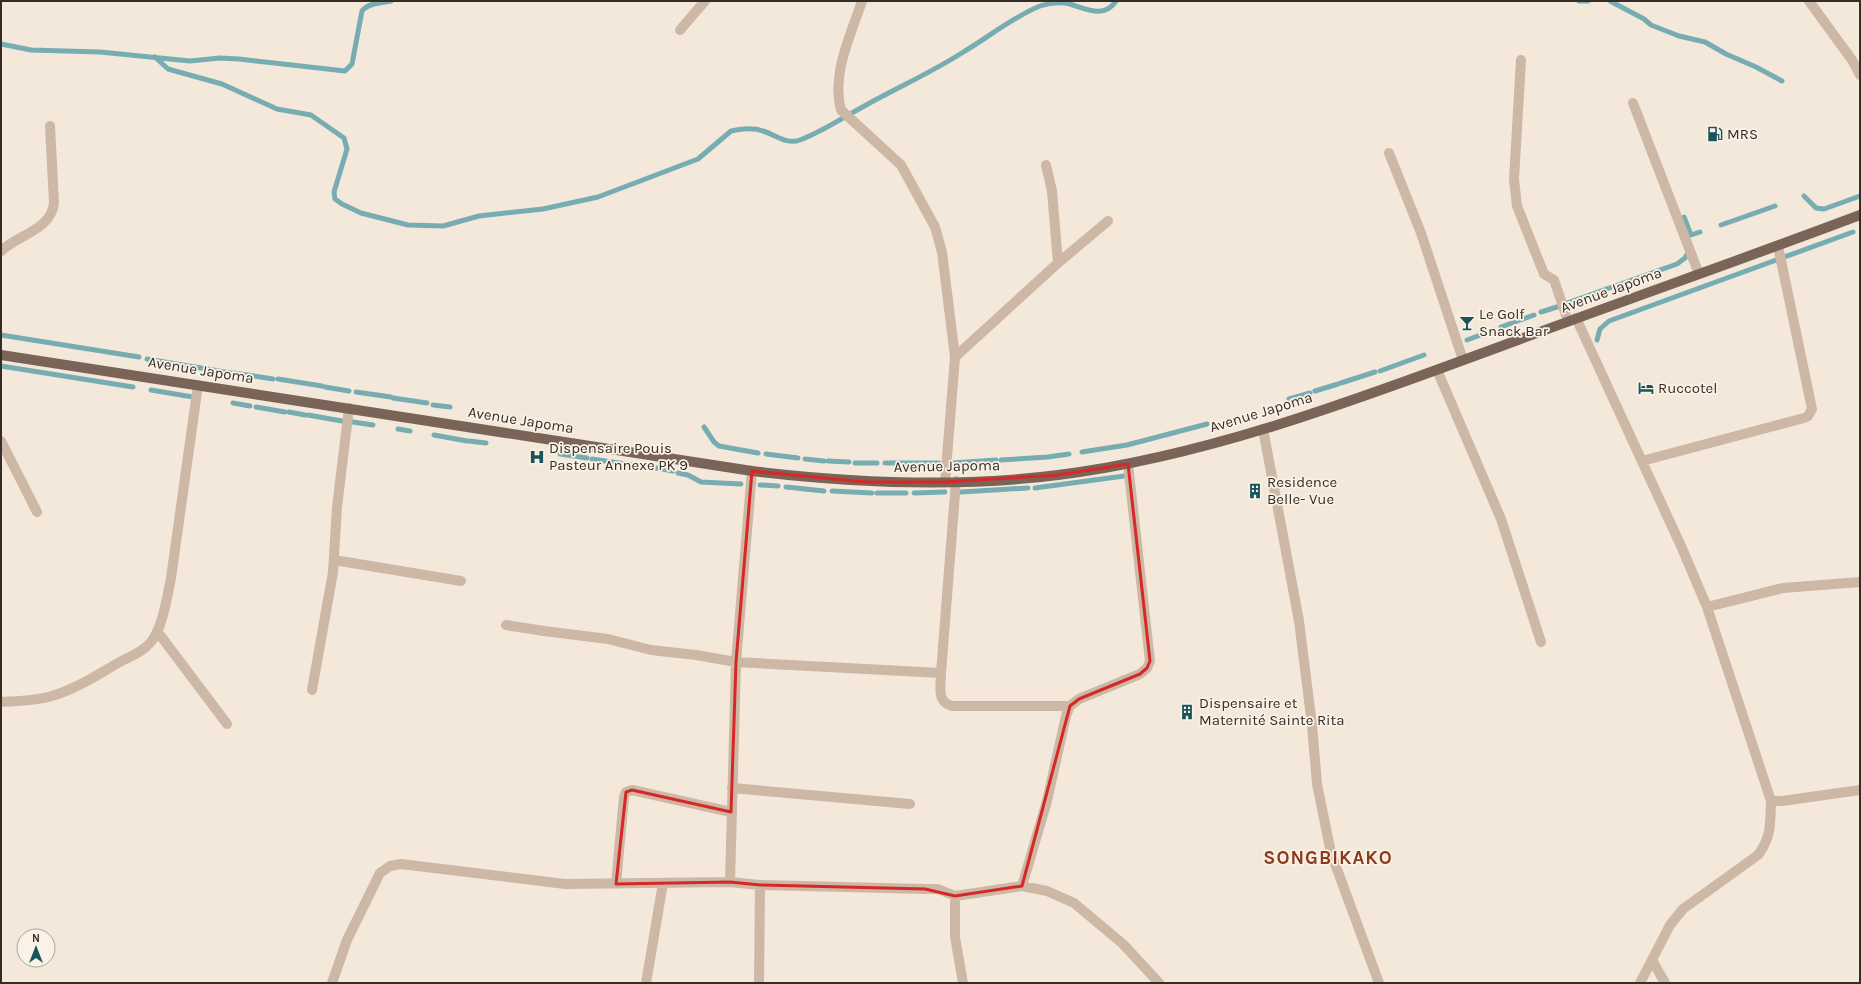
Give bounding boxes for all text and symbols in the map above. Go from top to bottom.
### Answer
fuel station icon: MRS [1706,125,1724,143]
place label: MRS [1727,125,1758,143]
street label: Avenue Japoma [1558,263,1664,317]
place label: Le Golf Snack Bar [1479,305,1549,340]
bar icon: Le Golf Snack Bar [1458,314,1476,332]
street label: Avenue Japoma [147,353,255,387]
hotel icon: Ruccotel [1637,379,1655,397]
place label: Ruccotel [1658,379,1718,397]
street label: Avenue Japoma [1207,388,1315,436]
street label: Avenue Japoma [467,403,575,437]
place label: Dispensaire Pouis Pasteur Annexe PK 9 [549,439,688,474]
hospital icon: Dispensaire Pouis Pasteur Annexe PK 9 [528,448,546,466]
street label: Avenue Japoma [894,456,1000,476]
place label: Residence Belle- Vue [1267,473,1337,508]
building icon: Residence Belle- Vue [1246,482,1264,500]
place label: Dispensaire et Maternité Sainte Rita [1199,694,1344,729]
building icon: Dispensaire et Maternité Sainte Rita [1178,703,1196,721]
district label: SONGBIKAKO [1263,847,1393,869]
north arrow [16,928,56,968]
text: N [32,932,40,945]

